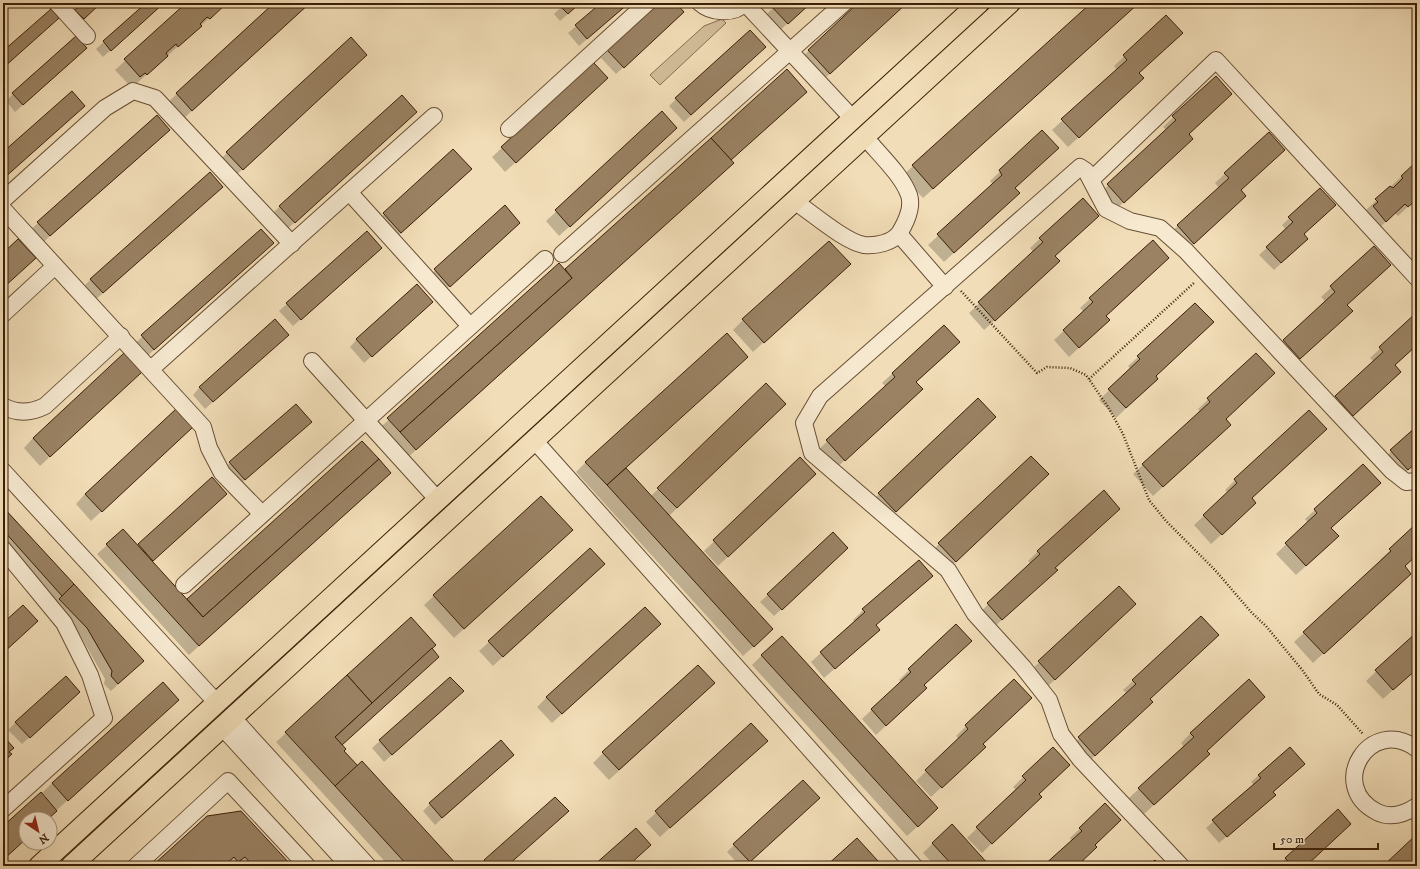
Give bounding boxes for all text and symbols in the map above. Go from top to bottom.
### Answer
north arrow [18,811,58,851]
scale bar [1274,825,1378,851]
text: N [35,830,51,847]
text: 50 m [1280,832,1304,847]

